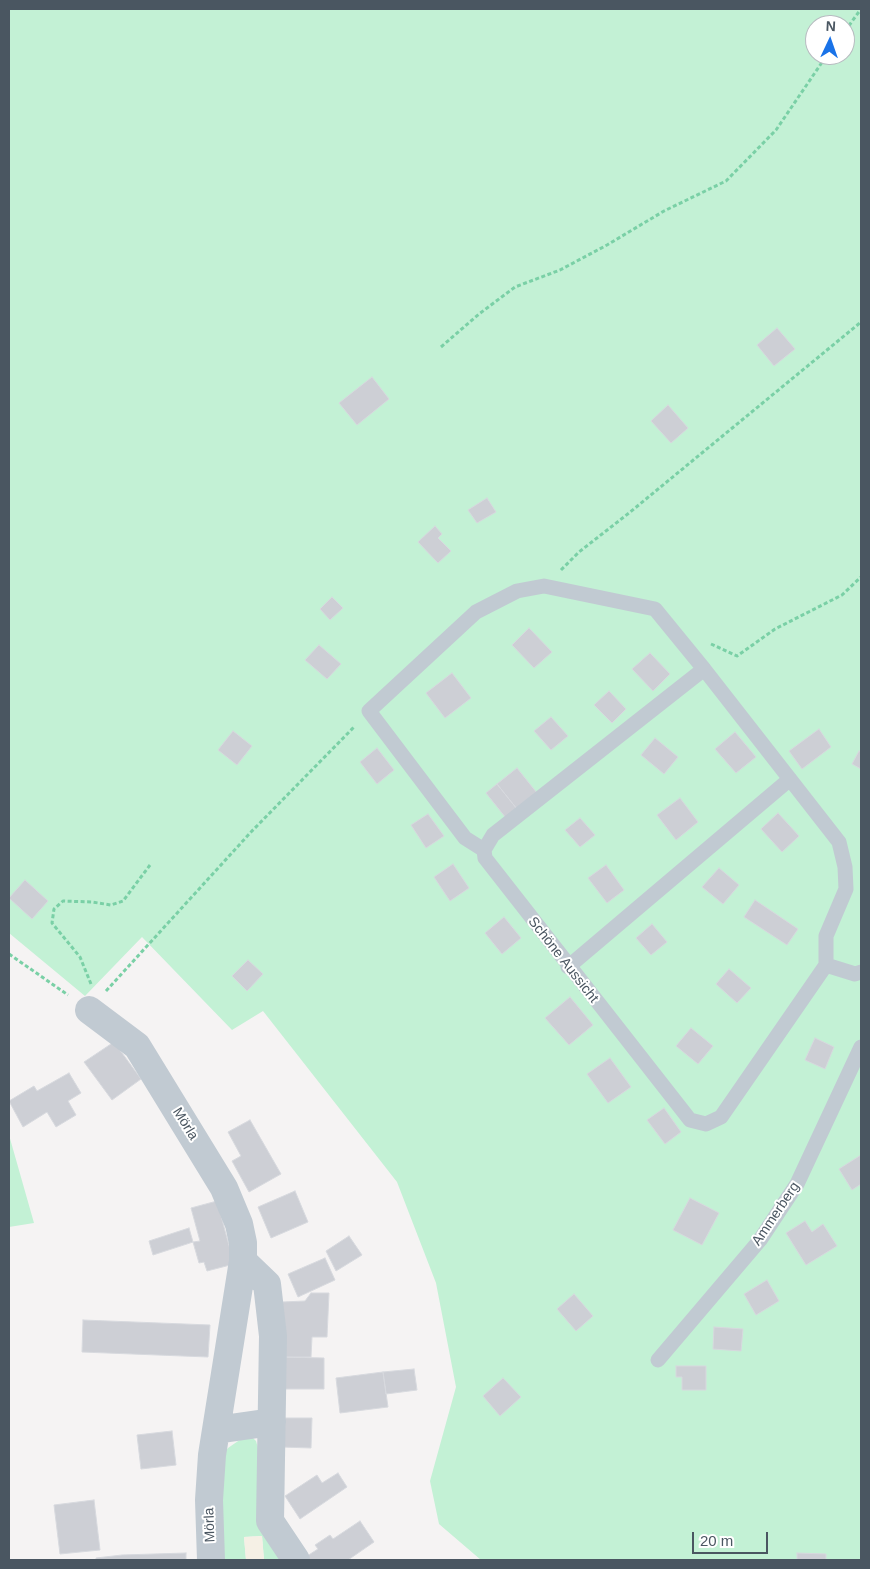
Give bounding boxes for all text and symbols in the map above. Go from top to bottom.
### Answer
north arrow [805,15,855,65]
text: N [825,18,836,34]
street label: Schöne Aussicht [524,914,602,1006]
street label: Mörla [169,1105,201,1143]
street label: Ammerberg [749,1179,803,1249]
street label: Mörla [201,1507,219,1543]
scale bar [695,1522,771,1554]
text: 20 m [700,1532,733,1549]

